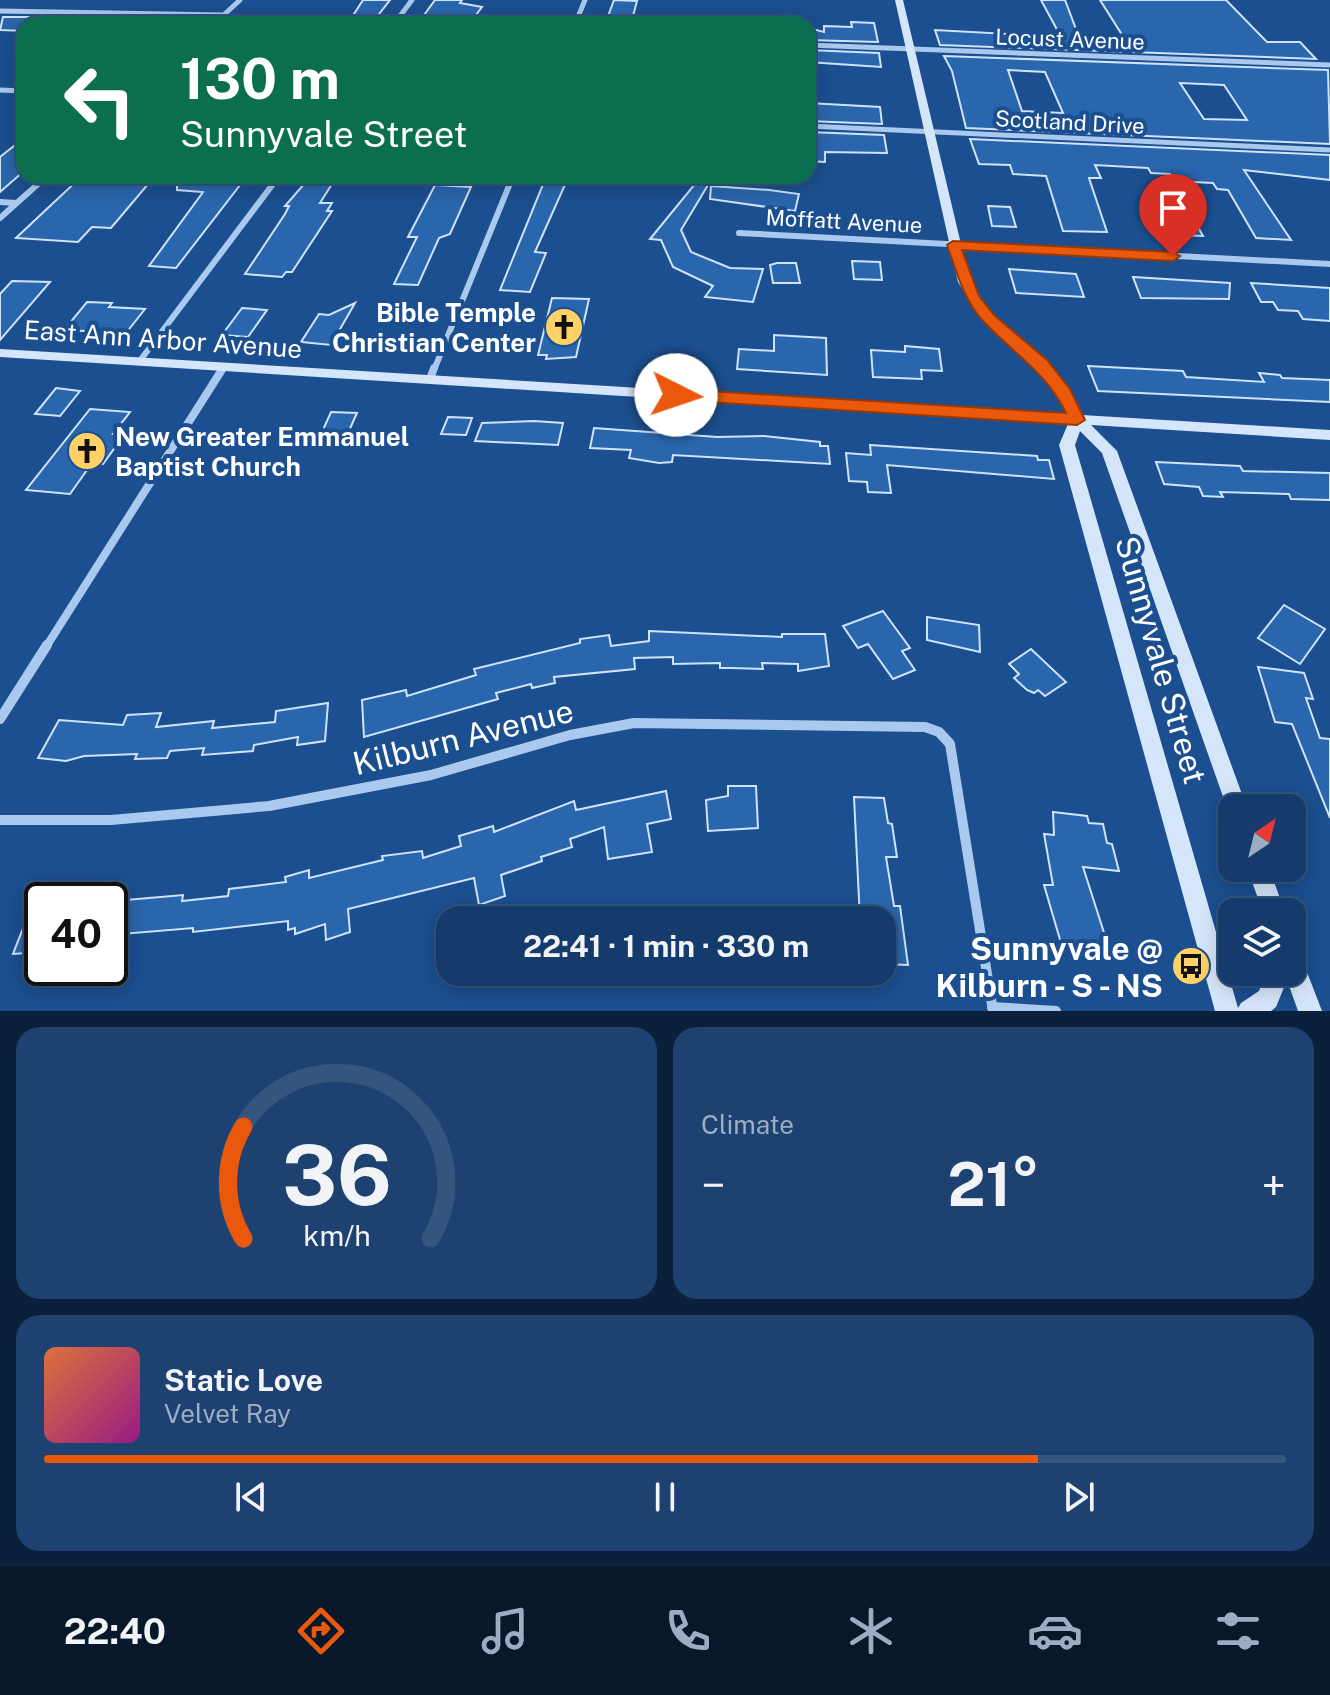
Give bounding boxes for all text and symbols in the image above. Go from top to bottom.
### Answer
street label: Locust Avenue [995,23,1145,55]
text: 130 m [180,46,340,112]
icon: left [48,48,152,152]
street label: Scotland Drive [995,105,1145,139]
text: Sunnyvale Street [180,113,468,155]
pin [1139,174,1207,256]
icon: arrive [1151,186,1195,230]
street label: Moffatt Avenue [765,204,923,238]
place label: Bible Temple Christian Center [332,297,536,358]
church icon: Bible Temple Christian Center [543,306,585,348]
street label: East Ann Arbor Avenue [23,314,303,364]
position arrow [634,353,718,437]
place label: New Greater Emmanuel Baptist Church [115,421,409,482]
church icon: New Greater Emmanuel Baptist Church [66,430,108,472]
street label: Sunnyvale Street [1108,532,1214,788]
street label: Kilburn Avenue [349,692,577,782]
north arrow [1218,794,1306,882]
map controls [1218,794,1306,986]
speed limit sign: 40 [24,882,128,986]
button: layers [1218,898,1306,986]
text: 22:41 · 1 min · 330 m [523,928,809,964]
place label: Sunnyvale @ Kilburn - S - NS [935,930,1163,1004]
bus stop icon: Sunnyvale @ Kilburn - S - NS [1170,945,1212,987]
text: Climate [701,1109,794,1140]
text: 36 [281,1126,392,1224]
text: 21° [947,1149,1040,1220]
text: − [701,1159,725,1211]
text: + [1262,1159,1286,1211]
text: km/h [303,1219,370,1252]
text: Static Love [164,1362,323,1398]
text: Velvet Ray [164,1398,291,1429]
icon: previous [229,1475,273,1519]
icon: pause [643,1475,687,1519]
icon: next [1057,1475,1101,1519]
icon: directions [293,1603,349,1659]
icon: music [477,1603,533,1659]
icon: phone [660,1603,716,1659]
icon: climate [843,1603,899,1659]
icon: car [1027,1603,1083,1659]
icon: filters [1210,1603,1266,1659]
text: 22:40 [64,1610,166,1652]

